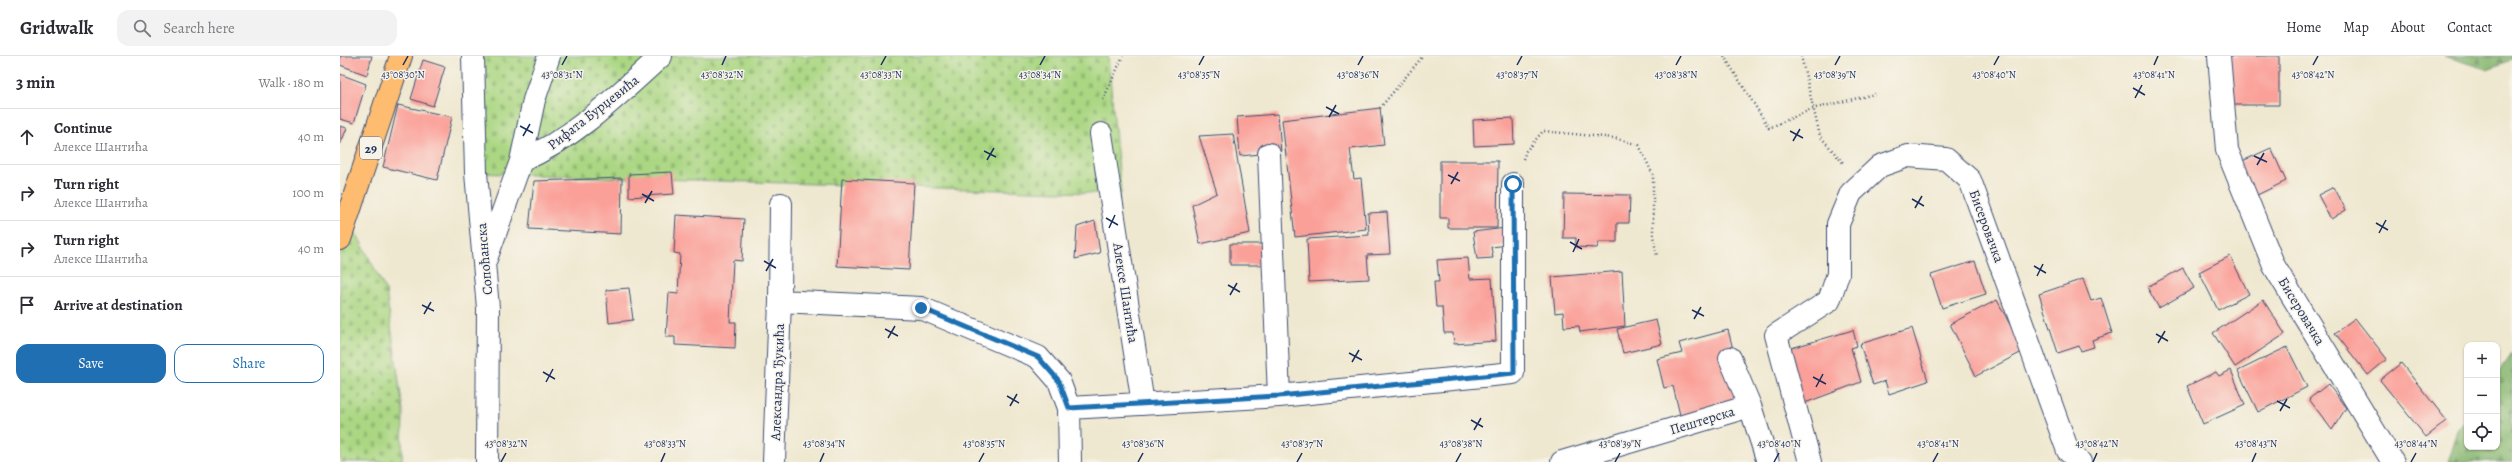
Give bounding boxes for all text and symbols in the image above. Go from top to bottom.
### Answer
search box [117,10,397,46]
text: Gridwalk [20,15,93,41]
icon: search [131,17,153,39]
text: Search here [163,18,235,38]
text: Home [2286,18,2321,37]
text: Map [2343,18,2369,37]
text: About [2391,18,2425,37]
text: Contact [2447,18,2492,37]
text: 43°08'30"N [381,68,425,81]
text: 43°08'31"N [541,68,583,81]
text: 43°08'32"N [701,68,743,81]
text: 43°08'33"N [860,68,902,81]
text: 43°08'34"N [1019,68,1061,81]
text: 43°08'35"N [1178,68,1220,81]
text: 43°08'36"N [1337,68,1379,81]
text: 43°08'37"N [1496,68,1538,81]
text: 43°08'38"N [1655,68,1697,81]
text: 43°08'39"N [1814,68,1856,81]
text: 43°08'40"N [1972,68,2016,81]
text: 43°08'41"N [2133,68,2175,81]
text: 43°08'42"N [2291,68,2335,81]
street label: Рифата Бурџевића [544,70,643,154]
text: 3 min [16,71,55,94]
text: Walk · 180 m [258,74,324,91]
text: Continue [54,118,112,138]
icon: ahead [16,126,38,148]
text: 40 m [298,128,324,145]
road number: 29 [360,137,382,159]
text: Алексе Шантића [54,138,148,155]
text: Turn right [54,174,119,194]
route start [1504,175,1522,193]
icon: right [16,182,38,204]
text: 100 m [292,184,324,201]
street label: Бисеровачка [1965,187,2009,266]
text: Алексе Шантића [54,194,148,211]
street label: Сопоћанска [472,222,497,296]
text: Turn right [54,230,119,250]
icon: right [16,238,38,260]
text: 40 m [298,240,324,257]
street label: Алексе Шантића [1108,241,1143,345]
text: Алексе Шантића [54,250,148,267]
street label: Бисеровачка [2274,274,2330,349]
icon: arrive [16,294,38,316]
text: Arrive at destination [54,295,183,315]
route end [912,299,930,317]
street label: Александра Ђукића [766,323,789,442]
map controls [2464,342,2500,450]
button: + [2464,342,2500,378]
button: Save [16,344,166,383]
button: Share [174,344,324,383]
button: − [2464,378,2500,414]
street label: Пештерска [1667,401,1737,439]
button: locate [2464,414,2500,450]
text: 43°08'32"N [485,437,527,450]
text: 43°08'33"N [644,437,686,450]
text: 43°08'34"N [803,437,845,450]
text: 43°08'35"N [963,437,1005,450]
text: 43°08'36"N [1122,437,1164,450]
text: 43°08'37"N [1281,437,1323,450]
text: 43°08'38"N [1440,437,1482,450]
text: 43°08'39"N [1599,437,1641,450]
text: 43°08'40"N [1757,437,1801,450]
text: 43°08'41"N [1917,437,1959,450]
text: 43°08'42"N [2075,437,2119,450]
text: 43°08'43"N [2235,437,2277,450]
text: 43°08'44"N [2395,437,2437,450]

